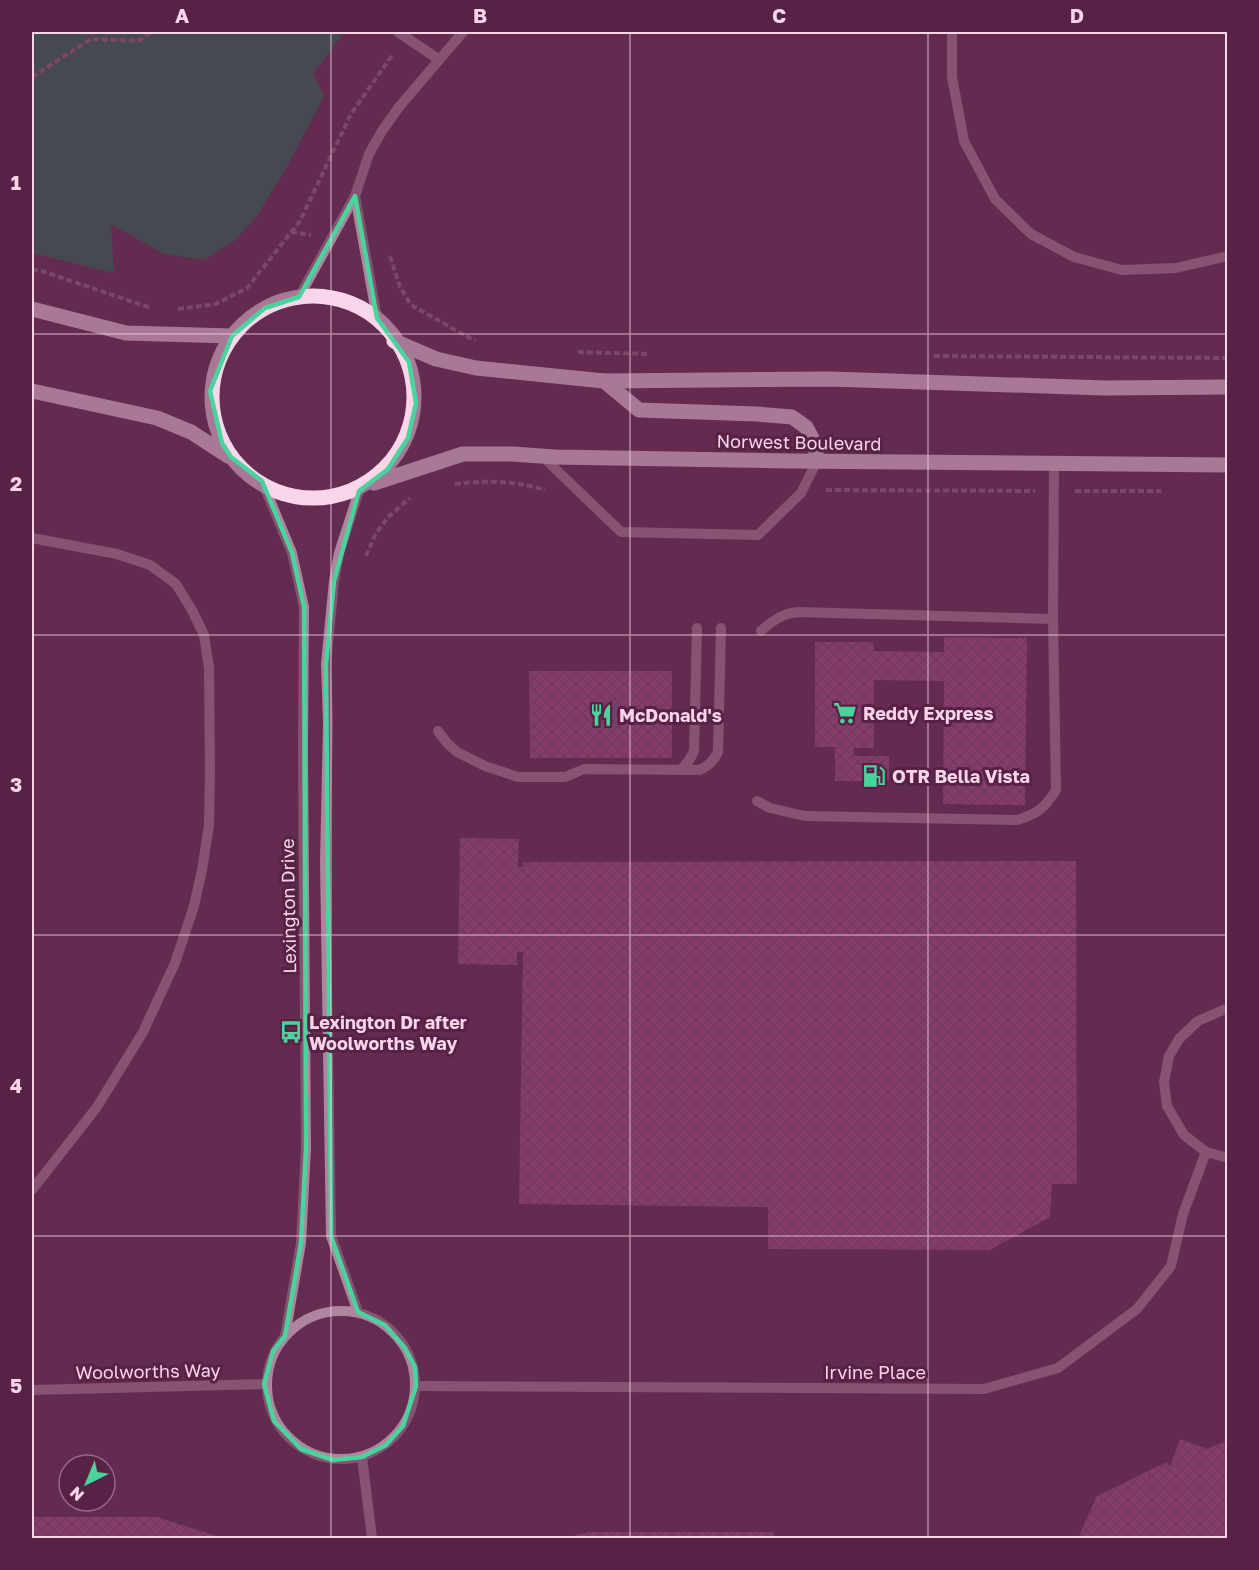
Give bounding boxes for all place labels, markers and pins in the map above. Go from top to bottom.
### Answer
supermarket icon: Reddy Express [832,700,858,726]
restaurant icon: McDonald's [588,702,614,728]
place label: Reddy Express [863,702,994,724]
place label: McDonald's [619,704,722,726]
fuel station icon: OTR Bella Vista [861,763,887,789]
place label: OTR Bella Vista [892,765,1030,787]
place label: Lexington Dr after Woolworths Way [309,1011,467,1054]
bus stop icon: Lexington Dr after Woolworths Way [278,1019,304,1045]

